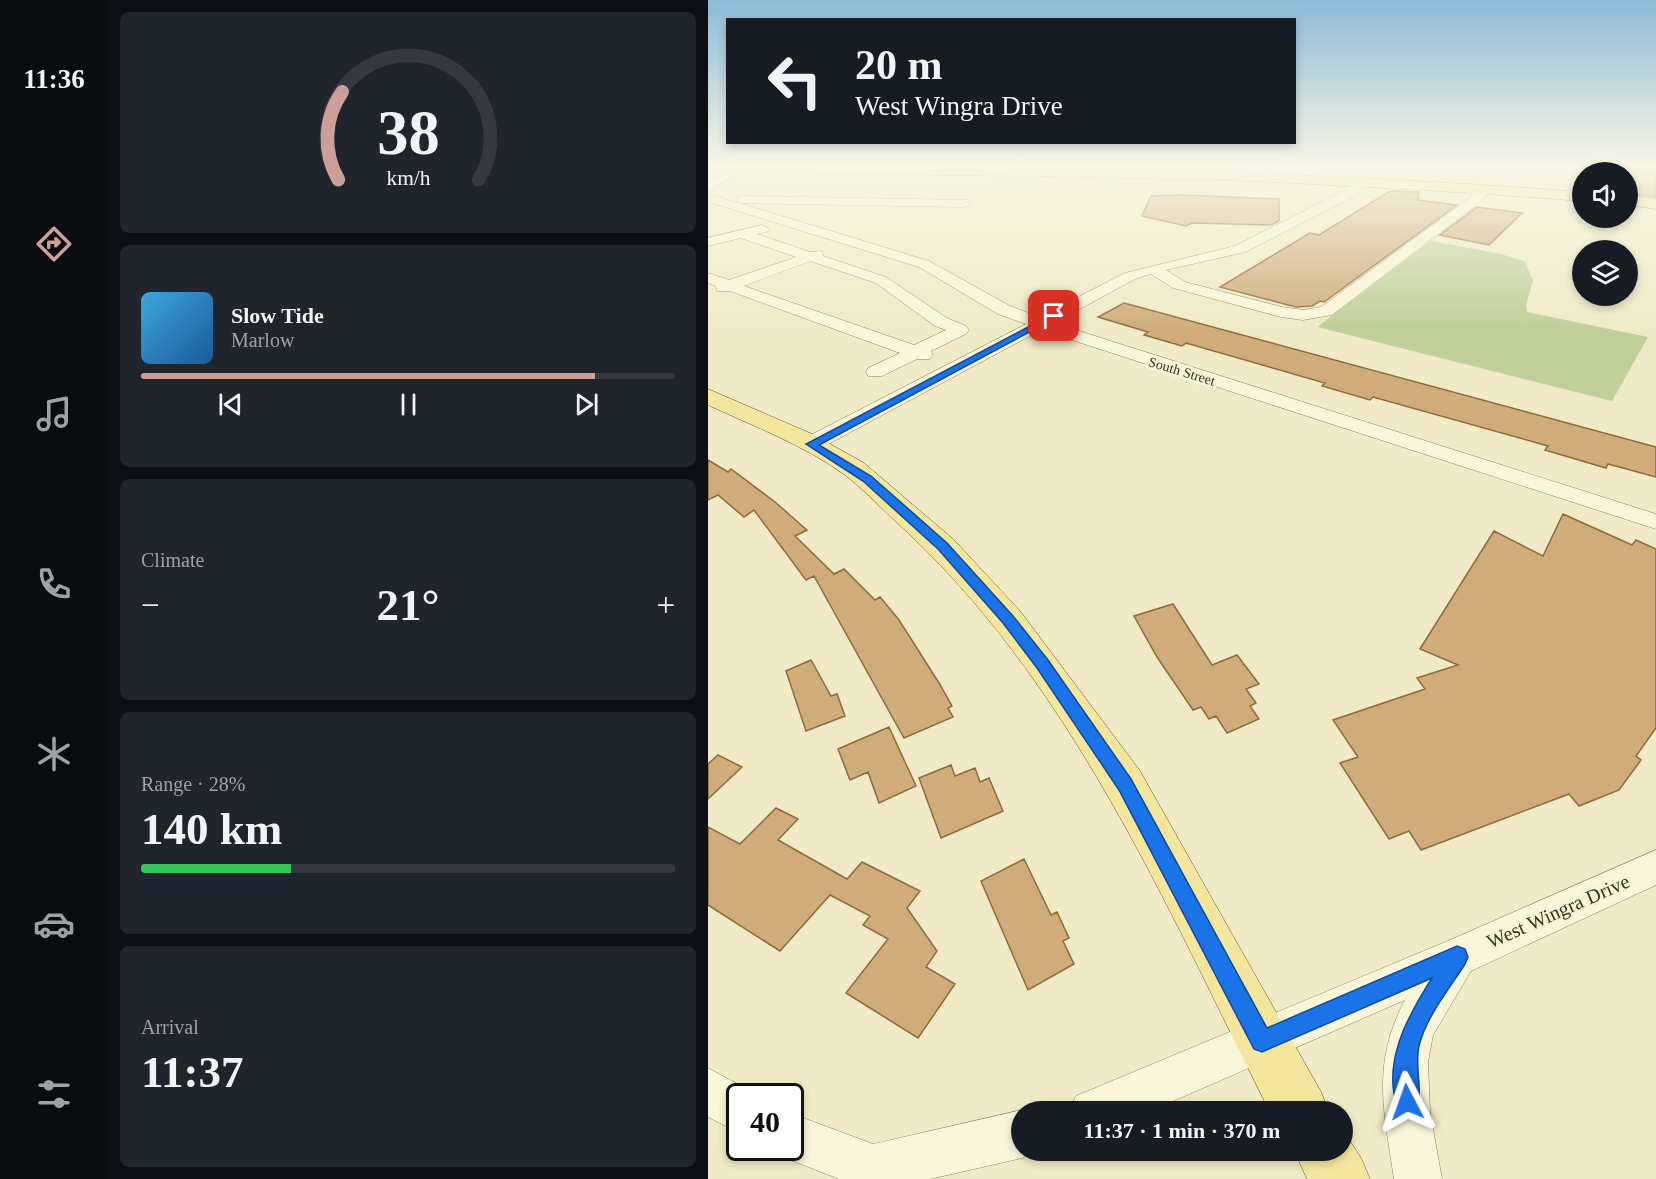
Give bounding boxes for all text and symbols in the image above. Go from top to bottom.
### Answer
icon: left [756,42,834,120]
text: 20 m [855,42,943,88]
text: 11:36 [23,64,85,94]
text: West Wingra Drive [855,91,1063,121]
text: 38 [377,98,439,167]
map controls [1572,162,1638,306]
button: sound [1572,162,1638,228]
text: km/h [386,166,430,190]
icon: directions [33,223,75,265]
button: layers [1572,240,1638,306]
pin [1028,290,1079,341]
icon: arrive [1037,299,1070,332]
text: Slow Tide [231,303,324,328]
text: Marlow [231,329,294,351]
street label: South Street [1147,354,1217,389]
icon: previous [214,388,247,421]
icon: pause [392,388,425,421]
icon: next [570,388,603,421]
icon: music [33,393,75,435]
text: Climate [141,549,204,571]
icon: phone [33,563,75,605]
text: 21° [377,580,440,630]
text: − [141,587,160,623]
text: + [656,587,675,623]
icon: climate [33,733,75,775]
text: Range · 28% [141,773,245,795]
text: 140 km [141,804,282,854]
street label: West Wingra Drive [1483,870,1633,953]
icon: car [33,903,75,945]
text: Arrival [141,1016,199,1038]
text: 11:37 [141,1047,244,1097]
position arrow [1375,1070,1439,1134]
icon: filters [33,1073,75,1115]
speed limit sign: 40 [726,1083,804,1161]
text: 11:37 · 1 min · 370 m [1084,1118,1280,1143]

